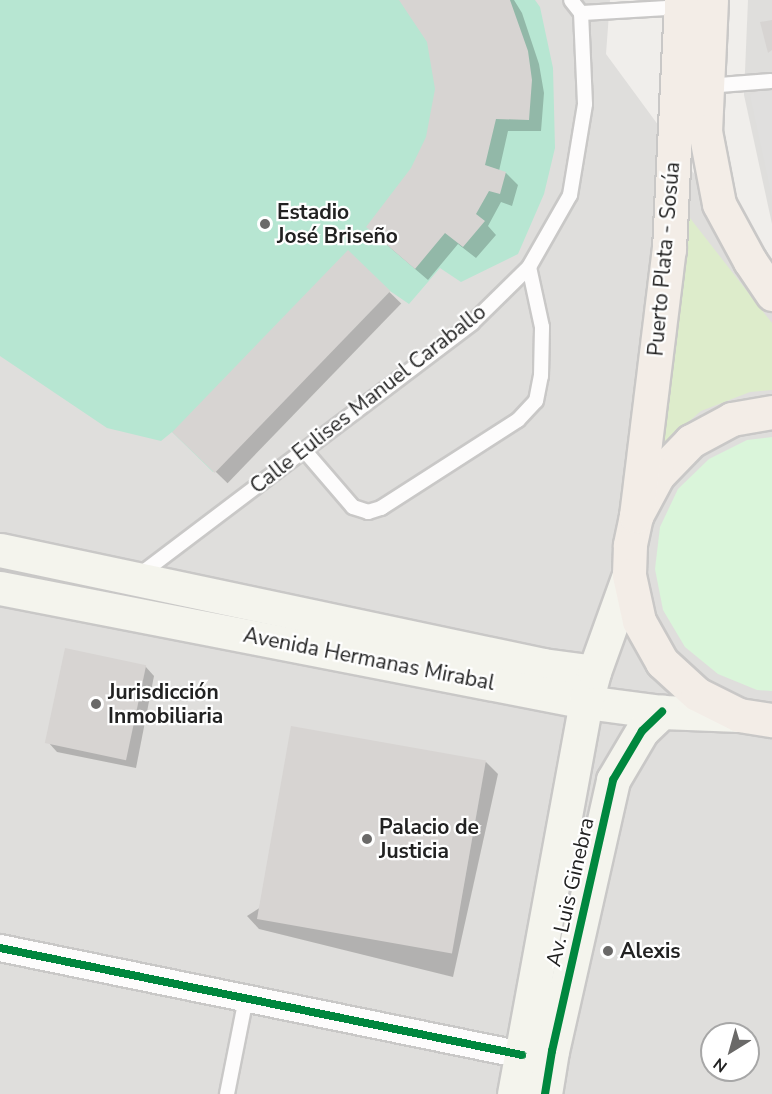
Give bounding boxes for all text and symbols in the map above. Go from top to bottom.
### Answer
street label: Puerto Plata - Sosúa [643,161,685,357]
place label: Estadio José Briseño [277,199,398,249]
marker: Estadio José Briseño [258,217,272,231]
street label: Calle Eulises Manuel Caraballo [245,299,491,499]
street label: Avenida Hermanas Mirabal [241,622,497,696]
place label: Jurisdicción Inmobiliaria [108,679,223,729]
marker: Jurisdicción Inmobiliaria [89,697,103,711]
place label: Palacio de Justicia [379,814,479,864]
street label: Av. Luis Ginebra [541,815,599,969]
marker: Palacio de Justicia [360,832,374,846]
place label: Alexis [620,938,681,964]
marker: Alexis [601,944,615,958]
north arrow [700,1022,760,1082]
text: N [709,1052,732,1077]

